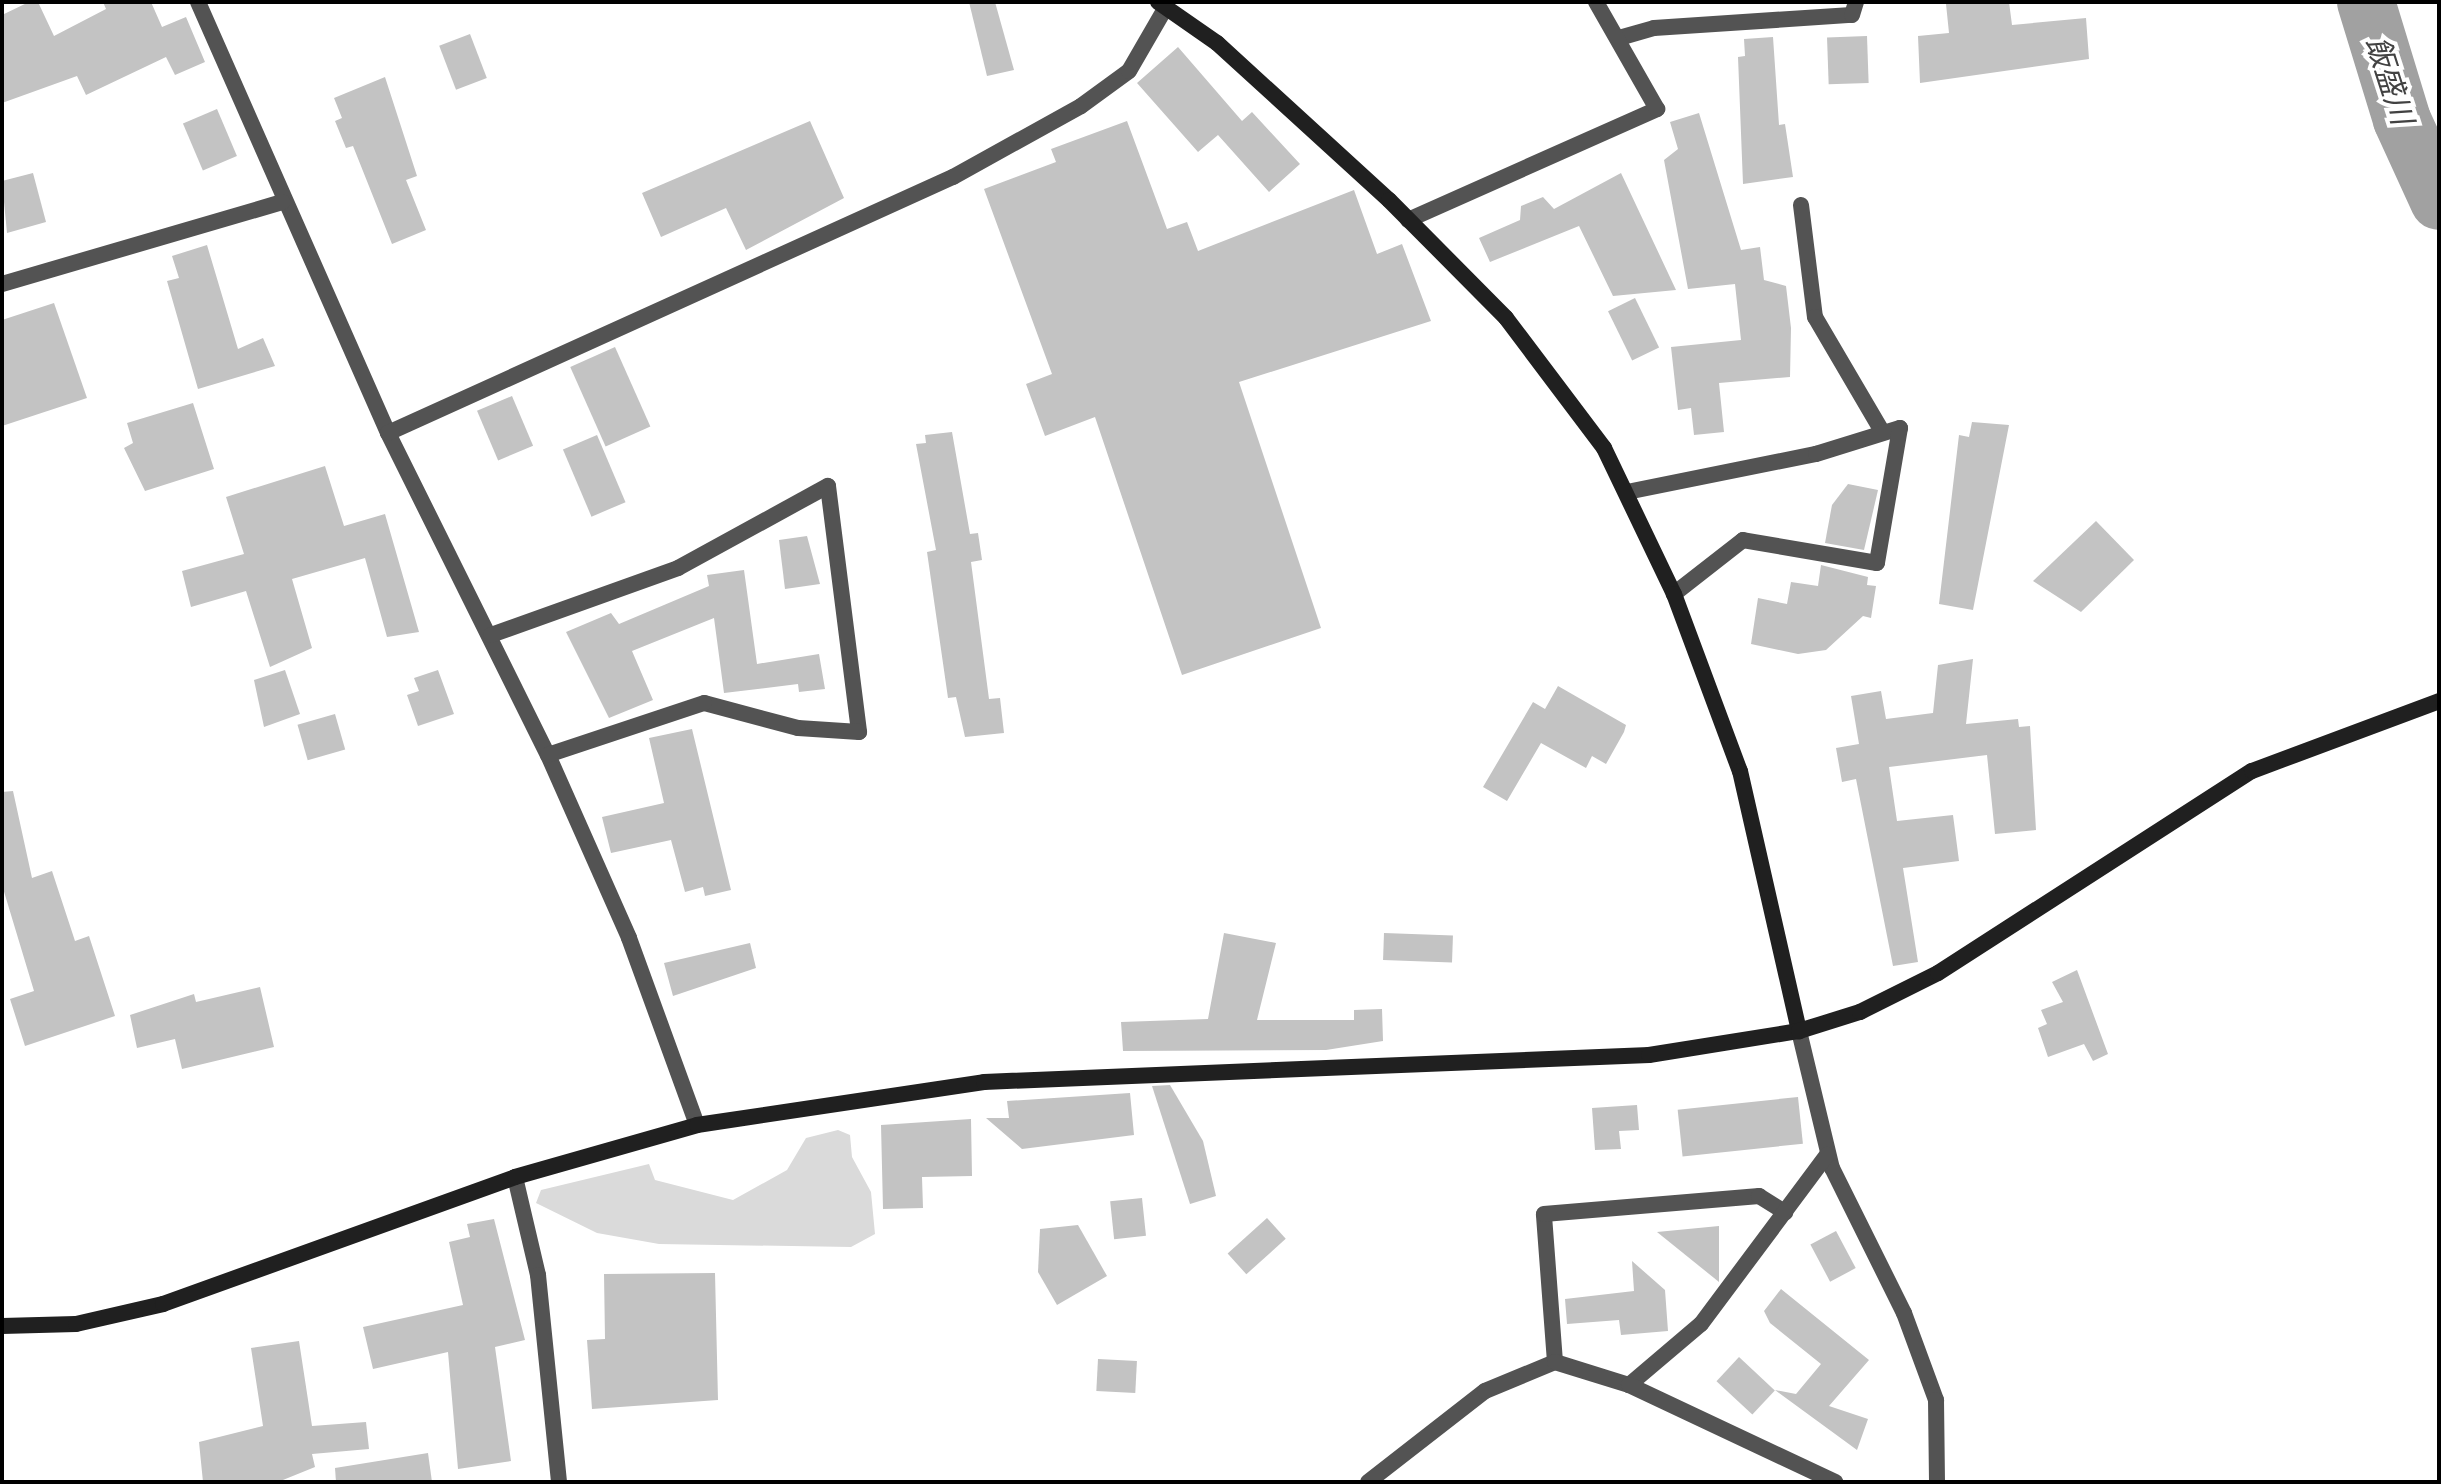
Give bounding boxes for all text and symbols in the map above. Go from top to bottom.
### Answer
water label: 飯盛川 [2360,32,2422,128]

